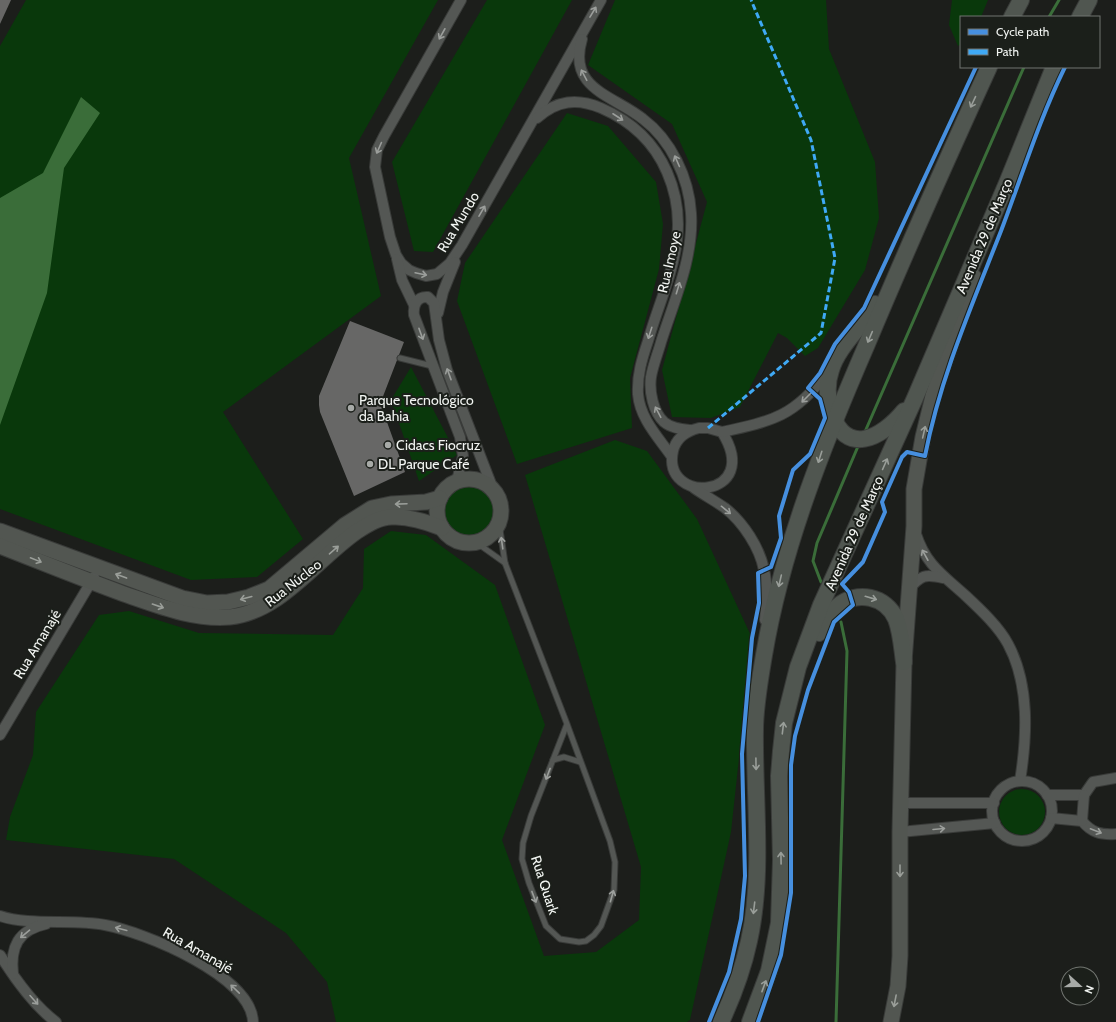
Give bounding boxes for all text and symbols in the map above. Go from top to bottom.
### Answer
one-way arrow [590,6,598,18]
legend [960,16,1100,68]
text: Cycle path [996,24,1049,39]
one-way arrow [437,28,445,40]
text: Path [996,44,1019,59]
one-way arrow [580,69,587,81]
one-way arrow [969,96,976,108]
one-way arrow [613,113,624,121]
one-way arrow [375,141,382,153]
one-way arrow [673,156,680,168]
street label: Avenida 29 de Março [952,175,1016,296]
street label: Rua Mundo [433,188,483,255]
one-way arrow [478,205,486,217]
street label: Rua Imoye [653,229,685,295]
one-way arrow [415,270,428,278]
one-way arrow [675,281,682,294]
one-way arrow [646,327,653,340]
one-way arrow [417,328,425,340]
one-way arrow [865,330,873,342]
one-way arrow [444,368,452,380]
place label: Parque Tecnológico da Bahia [359,391,474,425]
one-way arrow [801,393,811,403]
marker: Parque Tecnológico da Bahia [346,403,356,413]
one-way arrow [653,406,661,418]
one-way arrow [921,426,929,439]
place label: Cidacs Fiocruz [396,436,481,454]
marker: Cidacs Fiocruz [383,440,393,450]
one-way arrow [816,451,824,463]
place label: DL Parque Café [378,455,470,473]
one-way arrow [882,458,889,470]
marker: DL Parque Café [365,459,375,469]
street label: Avenida 29 de Março [821,473,887,593]
one-way arrow [395,500,408,508]
one-way arrow [720,506,731,514]
one-way arrow [498,537,506,550]
one-way arrow [329,545,340,554]
one-way arrow [921,549,928,561]
street label: Rua Núcleo [261,555,325,611]
one-way arrow [30,557,42,565]
one-way arrow [115,572,127,580]
one-way arrow [776,574,784,587]
one-way arrow [240,594,253,602]
one-way arrow [864,595,877,602]
one-way arrow [152,602,164,610]
street label: Rua Amanajé [9,606,65,682]
one-way arrow [779,722,787,735]
one-way arrow [752,757,759,770]
one-way arrow [543,767,551,779]
one-way arrow [932,825,945,832]
one-way arrow [1089,828,1101,836]
one-way arrow [777,852,785,865]
street label: Rua Quark [527,853,563,917]
one-way arrow [896,864,904,877]
one-way arrow [609,890,616,903]
one-way arrow [531,891,539,903]
one-way arrow [750,901,758,914]
street label: Rua Amanajé [160,923,236,977]
one-way arrow [115,925,128,933]
one-way arrow [20,929,30,938]
north arrow [1060,966,1100,1006]
one-way arrow [760,980,768,992]
text: N [1081,983,1097,996]
one-way arrow [230,984,240,994]
one-way arrow [891,994,899,1007]
one-way arrow [30,995,39,1006]

